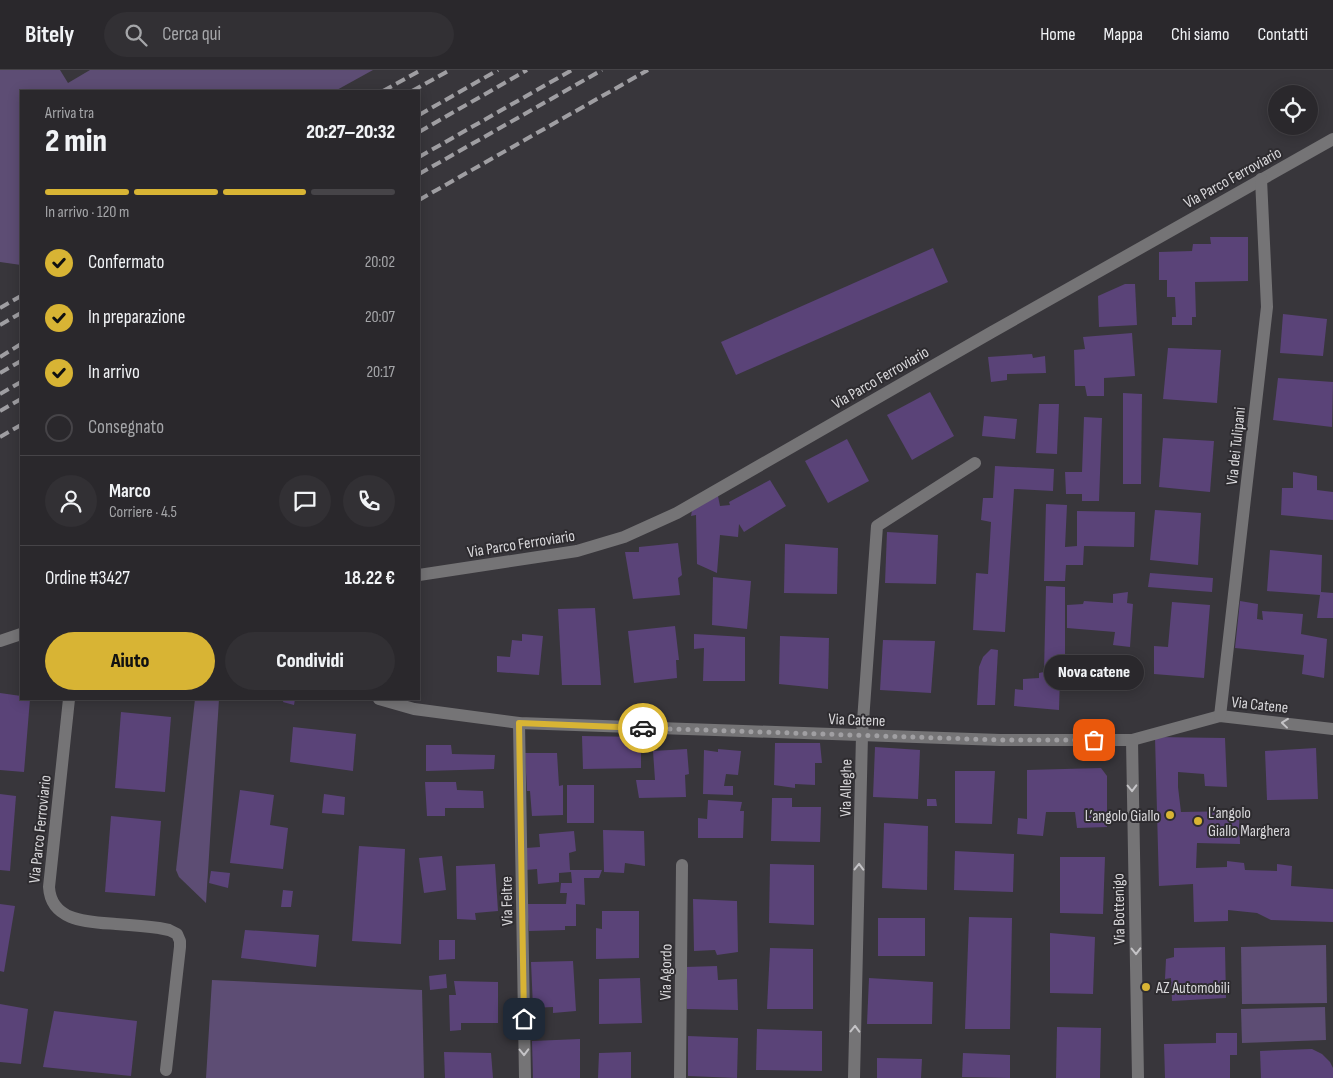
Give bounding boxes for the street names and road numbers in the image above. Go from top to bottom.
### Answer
street label: Via Parco Ferroviario [1181,144,1285,213]
street label: Via Parco Ferroviario [829,343,933,414]
street label: Via dei Tulipani [1223,406,1250,486]
street label: Via Parco Ferroviario [466,527,576,562]
street label: Via Catene [1231,693,1289,718]
street label: Via Catene [828,710,886,731]
street label: Via Alleghe [836,759,857,817]
street label: Via Parco Ferroviario [25,774,56,884]
street label: Via Bottenigo [1109,873,1130,945]
street label: Via Feltre [498,876,517,926]
street label: Via Agordo [657,944,676,1000]

